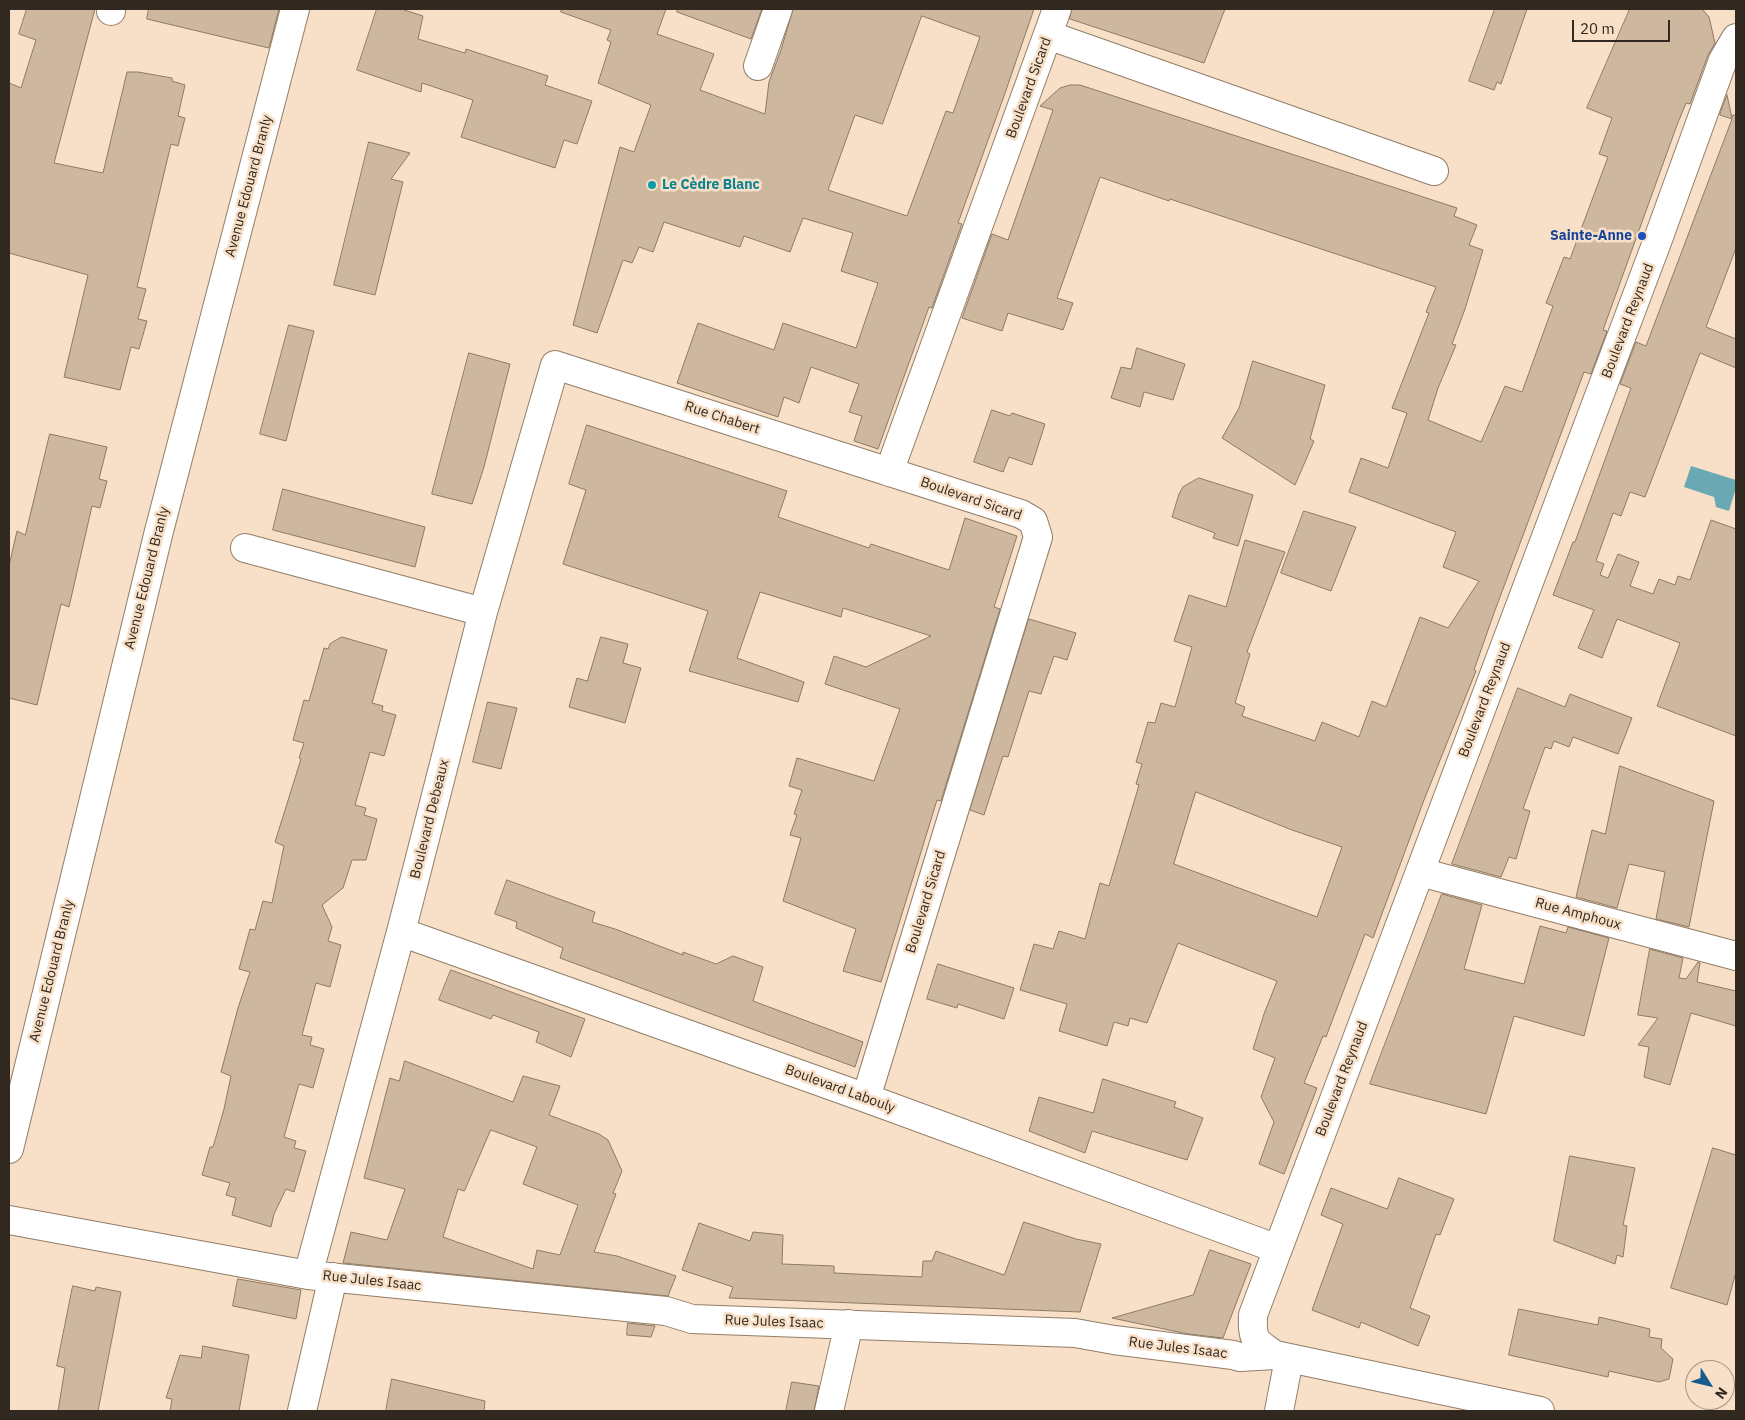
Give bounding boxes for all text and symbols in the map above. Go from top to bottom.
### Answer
scale bar [1575,10,1672,42]
text: 20 m [1580,19,1615,38]
street label: Boulevard Sicard [1003,35,1055,141]
street label: Avenue Edouard Branly [222,113,276,259]
place label: Le Cèdre Blanc [662,177,760,193]
marker: Le Cèdre Blanc [646,179,658,191]
place label: Sainte-Anne [1550,228,1632,244]
marker: Sainte-Anne [1636,230,1648,242]
street label: Boulevard Reynaud [1598,261,1658,381]
street label: Rue Chabert [682,398,762,438]
street label: Boulevard Sicard [918,474,1024,524]
street label: Avenue Edouard Branly [121,505,173,651]
street label: Boulevard Reynaud [1455,640,1515,760]
street label: Boulevard Debeaux [407,758,453,880]
street label: Boulevard Sicard [902,849,950,955]
street label: Rue Amphoux [1533,894,1623,934]
street label: Avenue Edouard Branly [26,898,78,1044]
street label: Boulevard Reynaud [1312,1019,1372,1139]
street label: Boulevard Labouly [783,1061,897,1117]
street label: Rue Jules Isaac [322,1267,422,1295]
street label: Rue Jules Isaac [724,1312,824,1332]
street label: Rue Jules Isaac [1128,1334,1228,1362]
north arrow [1685,1360,1735,1410]
text: N [1711,1384,1732,1403]

